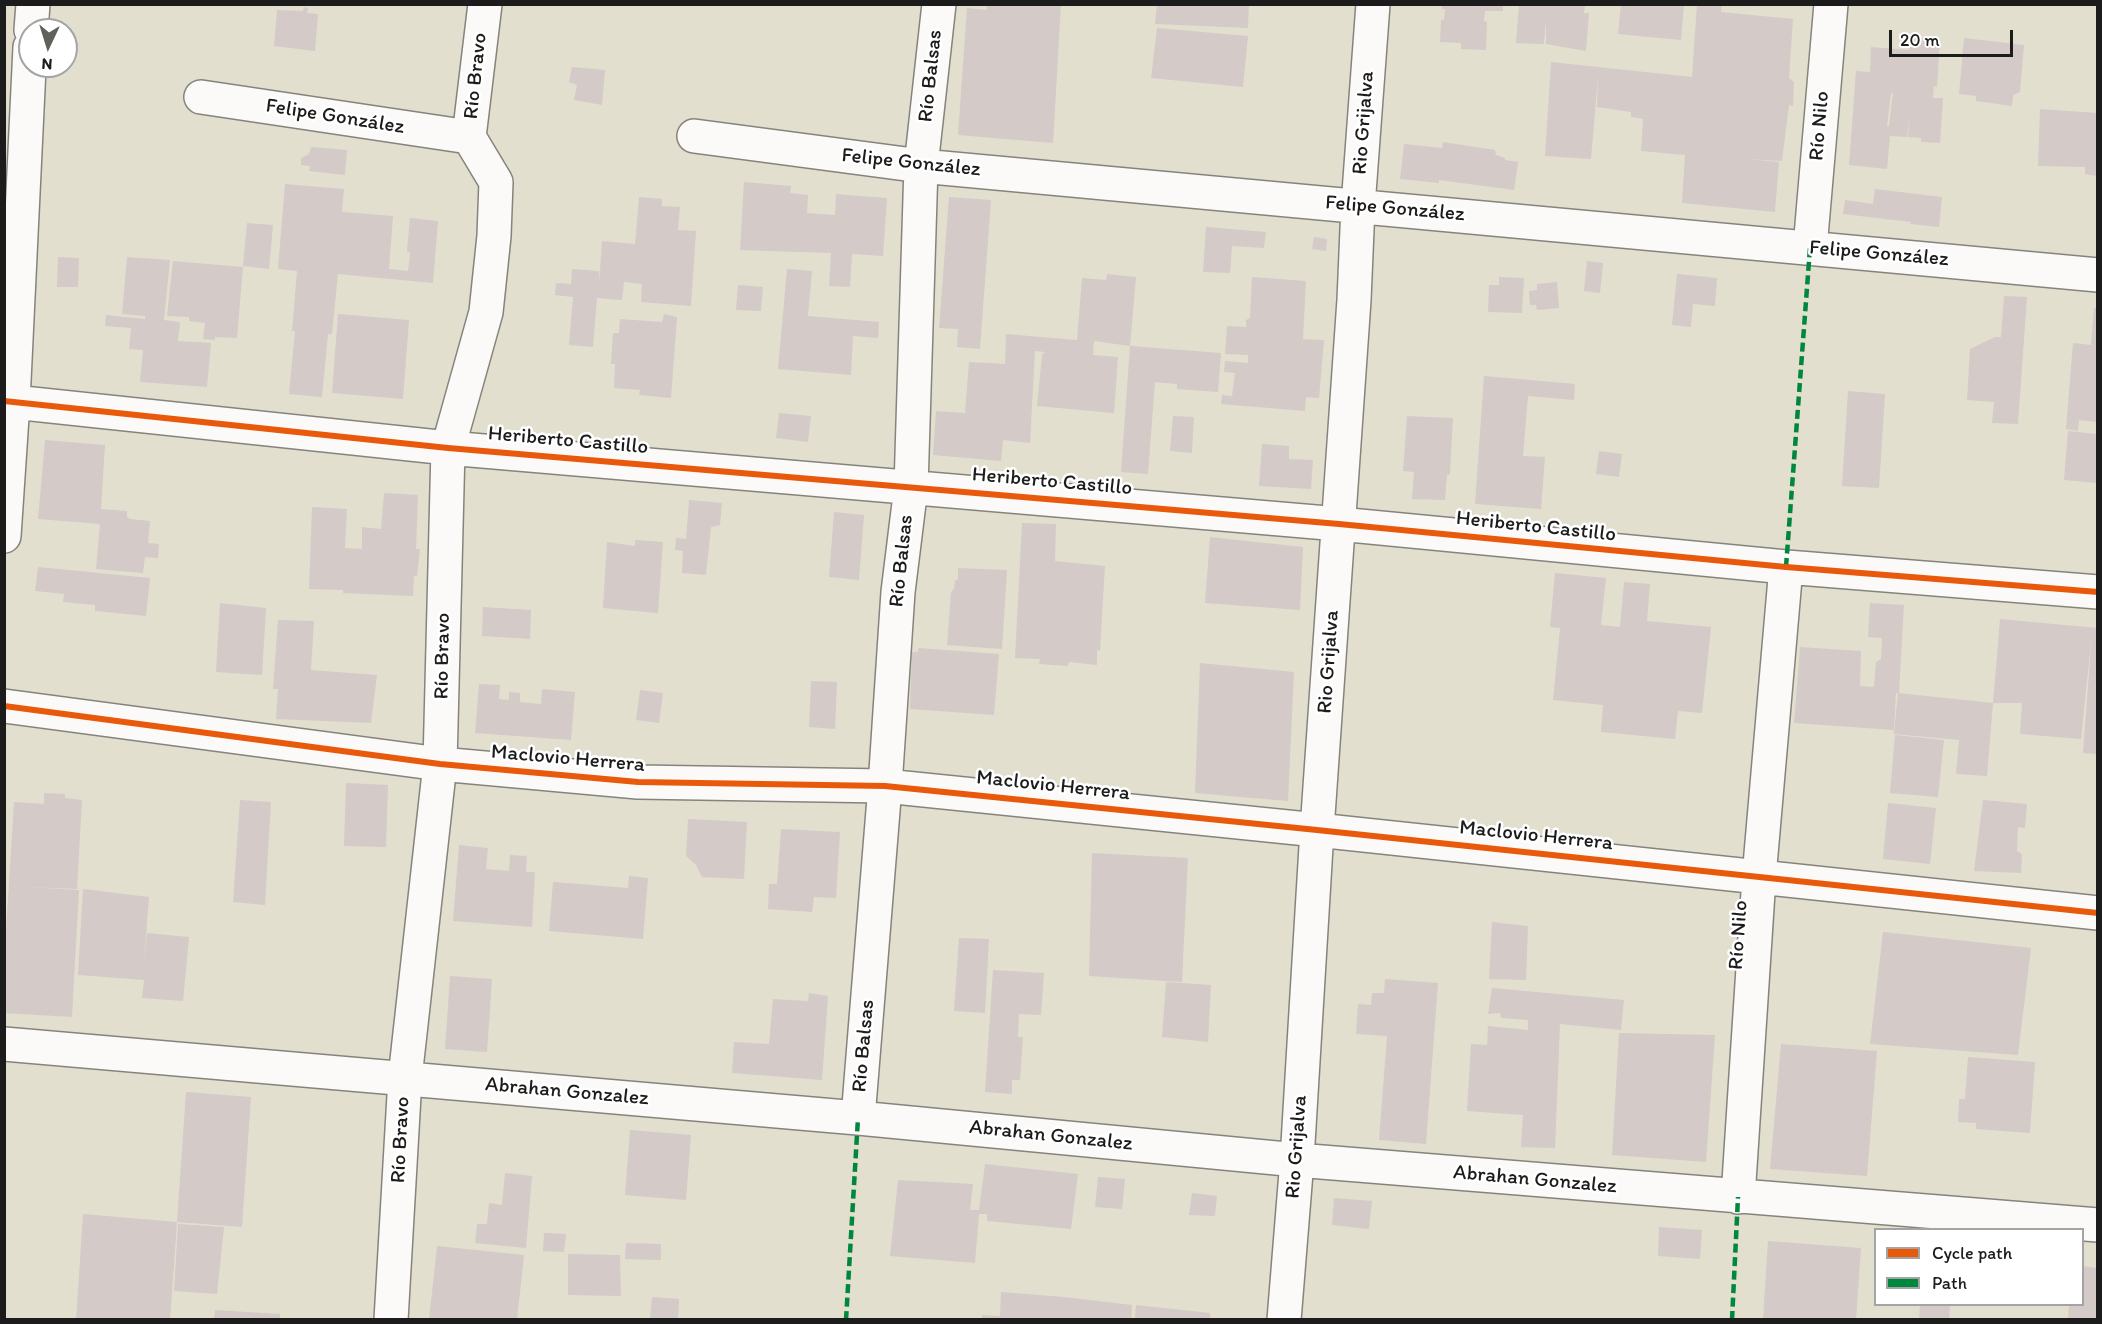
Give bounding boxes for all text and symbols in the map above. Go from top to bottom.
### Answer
north arrow [18,18,78,78]
scale bar [1892,18,2016,56]
street label: Río Balsas [914,28,948,124]
text: 20 m [1900,29,1940,51]
street label: Río Bravo [459,32,493,120]
text: N [41,55,53,74]
street label: Rio Grijalva [1348,70,1380,176]
street label: Río Nilo [1804,90,1836,162]
street label: Felipe González [264,94,406,140]
street label: Felipe González [840,143,982,183]
street label: Felipe González [1324,190,1466,228]
street label: Felipe González [1808,235,1950,273]
street label: Heriberto Castillo [487,421,649,461]
street label: Heriberto Castillo [971,462,1133,502]
street label: Heriberto Castillo [1455,506,1617,548]
street label: Río Balsas [885,513,919,609]
street label: Rio Grijalva [1313,609,1345,715]
street label: Río Bravo [430,612,456,700]
street label: Maclovio Herrera [490,740,646,778]
street label: Maclovio Herrera [975,765,1131,807]
street label: Maclovio Herrera [1458,815,1614,857]
street label: Río Nilo [1724,899,1754,971]
street label: Río Balsas [847,999,881,1093]
street label: Abrahan Gonzalez [484,1072,650,1112]
street label: Rio Grijalva [1281,1094,1313,1200]
street label: Río Bravo [386,1096,416,1184]
street label: Abrahan Gonzalez [968,1115,1134,1157]
street label: Abrahan Gonzalez [1452,1160,1618,1200]
legend [1874,1228,2084,1306]
text: Cycle path [1932,1242,2012,1264]
text: Path [1932,1272,1967,1294]

